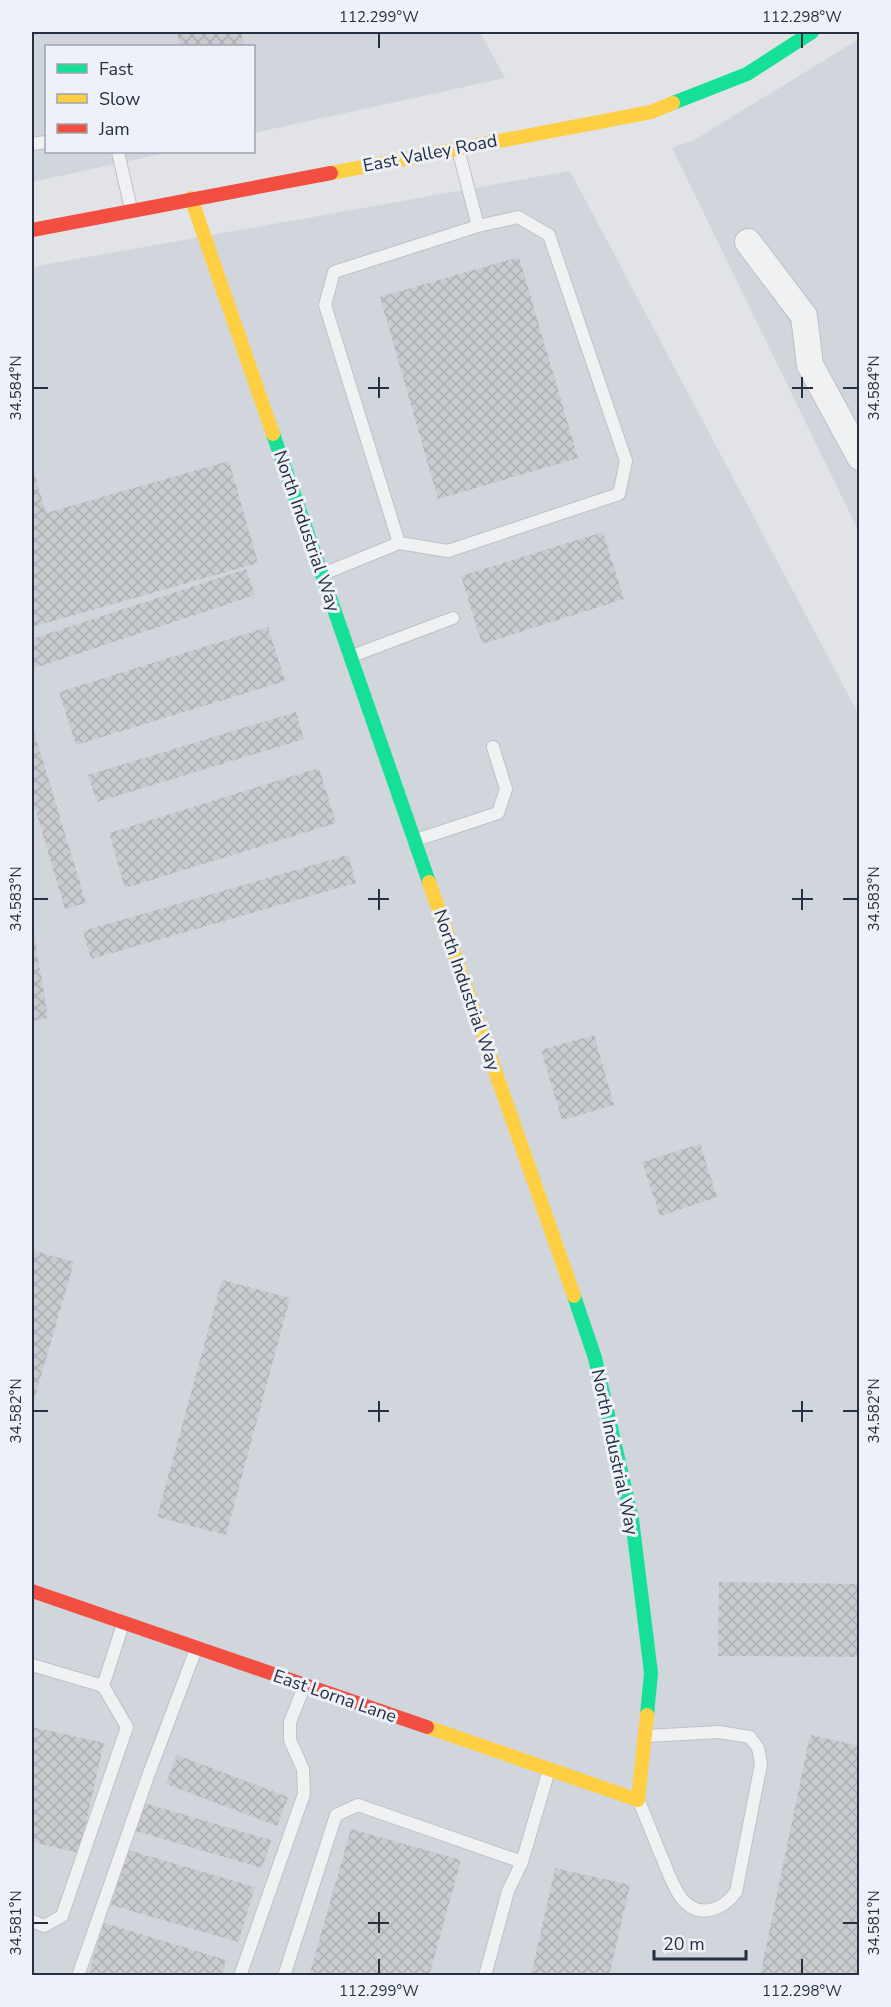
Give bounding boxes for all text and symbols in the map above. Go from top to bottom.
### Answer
text: 112.299°W [339,7,419,27]
text: 112.298°W [762,7,842,27]
legend [45,45,255,153]
text: Fast [99,57,134,81]
text: Slow [99,87,140,111]
text: Jam [98,117,130,141]
street label: East Valley Road [361,128,499,178]
text: 34.584°N [6,355,26,421]
text: 34.584°N [864,355,884,421]
street label: North Industrial Way [268,447,346,616]
text: 34.583°N [6,866,26,932]
text: 34.583°N [864,866,884,932]
street label: North Industrial Way [428,906,506,1075]
street label: North Industrial Way [586,1367,644,1538]
text: 34.582°N [6,1378,26,1444]
text: 34.582°N [864,1378,884,1444]
street label: East Lorna Lane [270,1664,400,1728]
text: 34.581°N [6,1890,26,1956]
text: 34.581°N [864,1890,884,1956]
scale bar [654,1923,746,1961]
text: 20 m [663,1932,705,1956]
text: 112.299°W [339,1981,419,2001]
text: 112.298°W [762,1981,842,2001]

